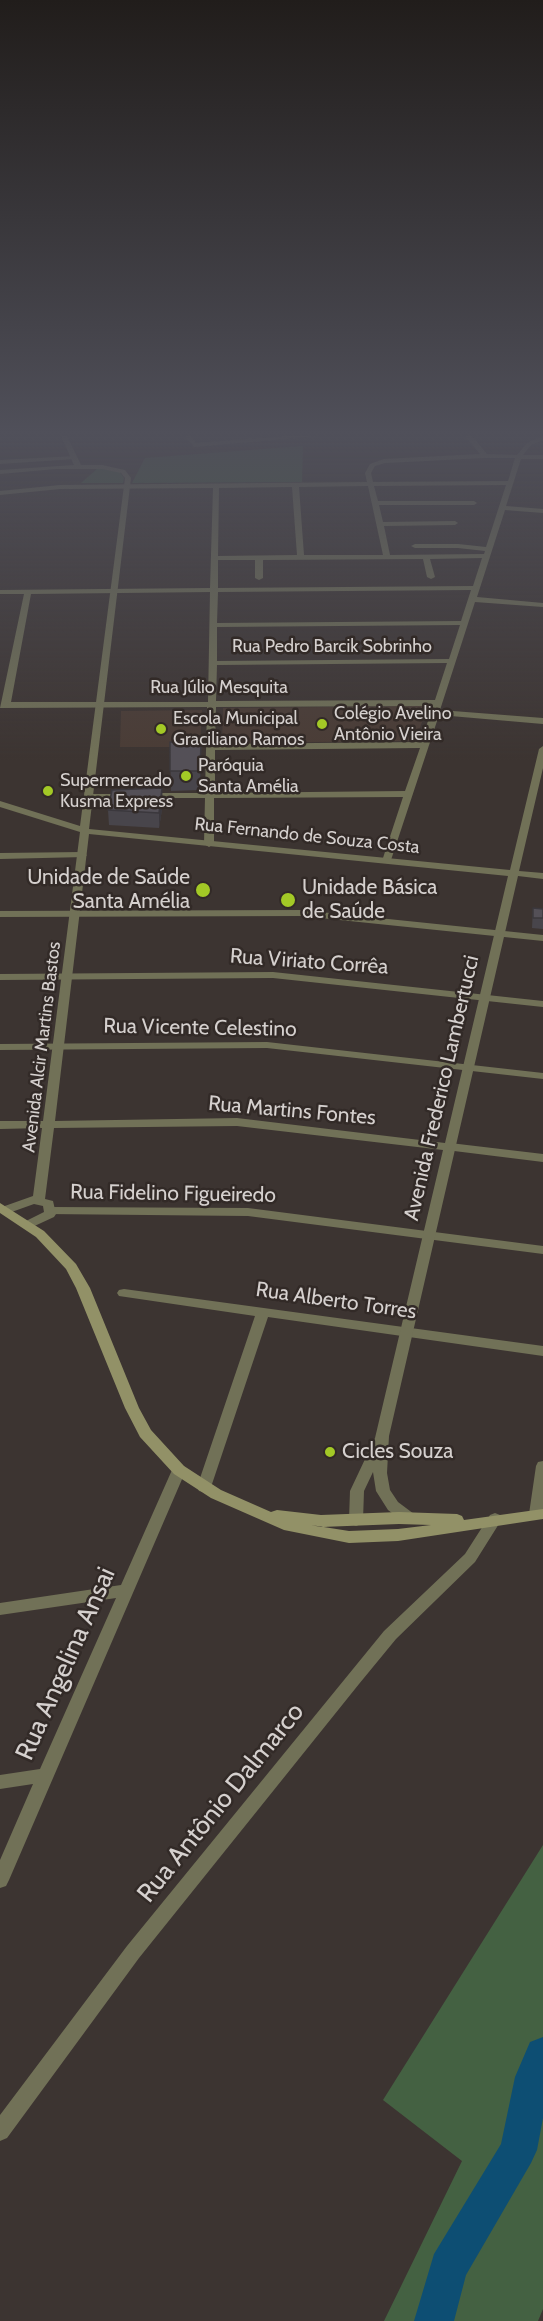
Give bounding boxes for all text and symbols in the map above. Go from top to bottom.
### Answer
street label: Rua Pedro Barcik Sobrinho [232,636,432,658]
street label: Rua Júlio Mesquita [150,677,288,699]
place label: Colégio Avelino Antônio Vieira [334,703,452,746]
place label: Escola Municipal Graciliano Ramos [173,708,304,750]
marker: Colégio Avelino Antônio Vieira [315,717,329,731]
marker: Escola Municipal Graciliano Ramos [154,722,168,736]
place label: Paróquia Santa Amélia [198,755,299,798]
marker: Paróquia Santa Amélia [179,769,193,783]
place label: Supermercado Kusma Express [60,770,173,812]
marker: Supermercado Kusma Express [41,784,55,798]
street label: Rua Fernando de Souza Costa [193,813,421,859]
place label: Unidade de Saúde Santa Amélia [27,865,190,915]
place label: Unidade Básica de Saúde [302,875,437,925]
marker: Unidade de Saúde Santa Amélia [194,881,212,899]
marker: Unidade Básica de Saúde [279,891,297,909]
street label: Avenida Alcir Martins Bastos [18,940,66,1154]
street label: Rua Viriato Corrêa [229,944,389,980]
street label: Avenida Frederico Lambertucci [399,953,485,1223]
street label: Rua Vicente Celestino [103,1014,297,1042]
street label: Rua Martins Fontes [207,1091,377,1131]
street label: Rua Fidelino Figueiredo [70,1180,276,1208]
street label: Rua Alberto Torres [254,1277,418,1325]
place label: Cicles Souza [342,1439,453,1465]
marker: Cicles Souza [323,1445,337,1459]
street label: Rua Angelina Ansai [9,1563,123,1765]
street label: Rua Antônio Dalmarco [131,1697,311,1909]

